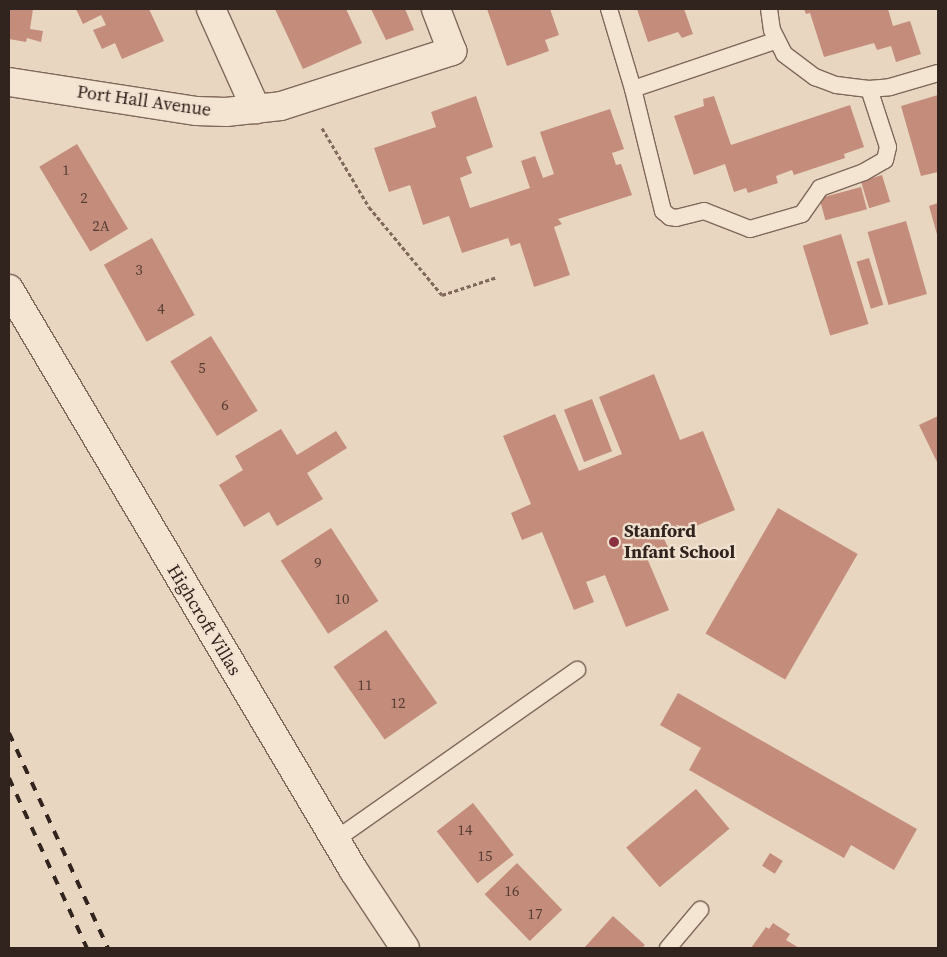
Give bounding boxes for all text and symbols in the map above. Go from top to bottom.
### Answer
street label: Port Hall Avenue [76,81,212,121]
house number: 1 [62,161,70,179]
house number: 2 [80,189,88,207]
house number: 2A [92,217,110,235]
house number: 3 [135,261,143,279]
house number: 4 [157,300,165,318]
house number: 5 [198,359,206,377]
house number: 6 [221,396,229,414]
place label: Stanford Infant School [624,521,735,564]
marker: Stanford Infant School [608,536,620,548]
house number: 9 [314,554,322,572]
street label: Highcroft Villas [162,560,246,680]
house number: 10 [335,590,349,608]
house number: 11 [358,676,372,694]
house number: 12 [391,694,405,712]
house number: 14 [458,821,472,839]
house number: 15 [478,847,492,865]
house number: 16 [505,882,519,900]
house number: 17 [528,905,542,923]

